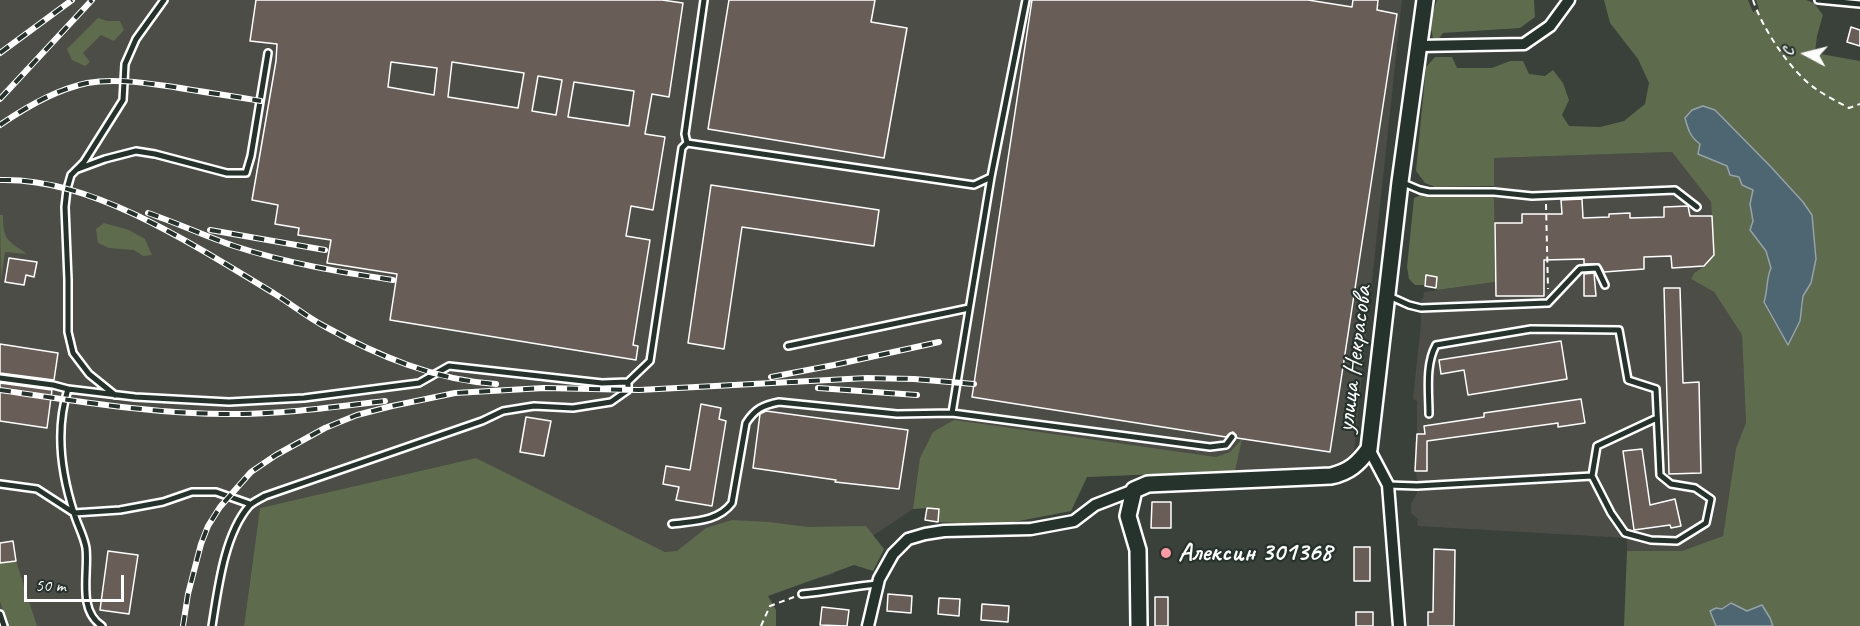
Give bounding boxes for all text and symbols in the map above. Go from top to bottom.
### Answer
north arrow [1776,24,1836,84]
text: С [1778,47,1799,57]
street label: улица Некрасова [1331,284,1379,434]
place label: Алексин 301368 [1178,537,1332,569]
marker: Алексин 301368 [1159,546,1173,560]
scale bar [27,563,128,601]
text: 50 m [35,574,66,596]

